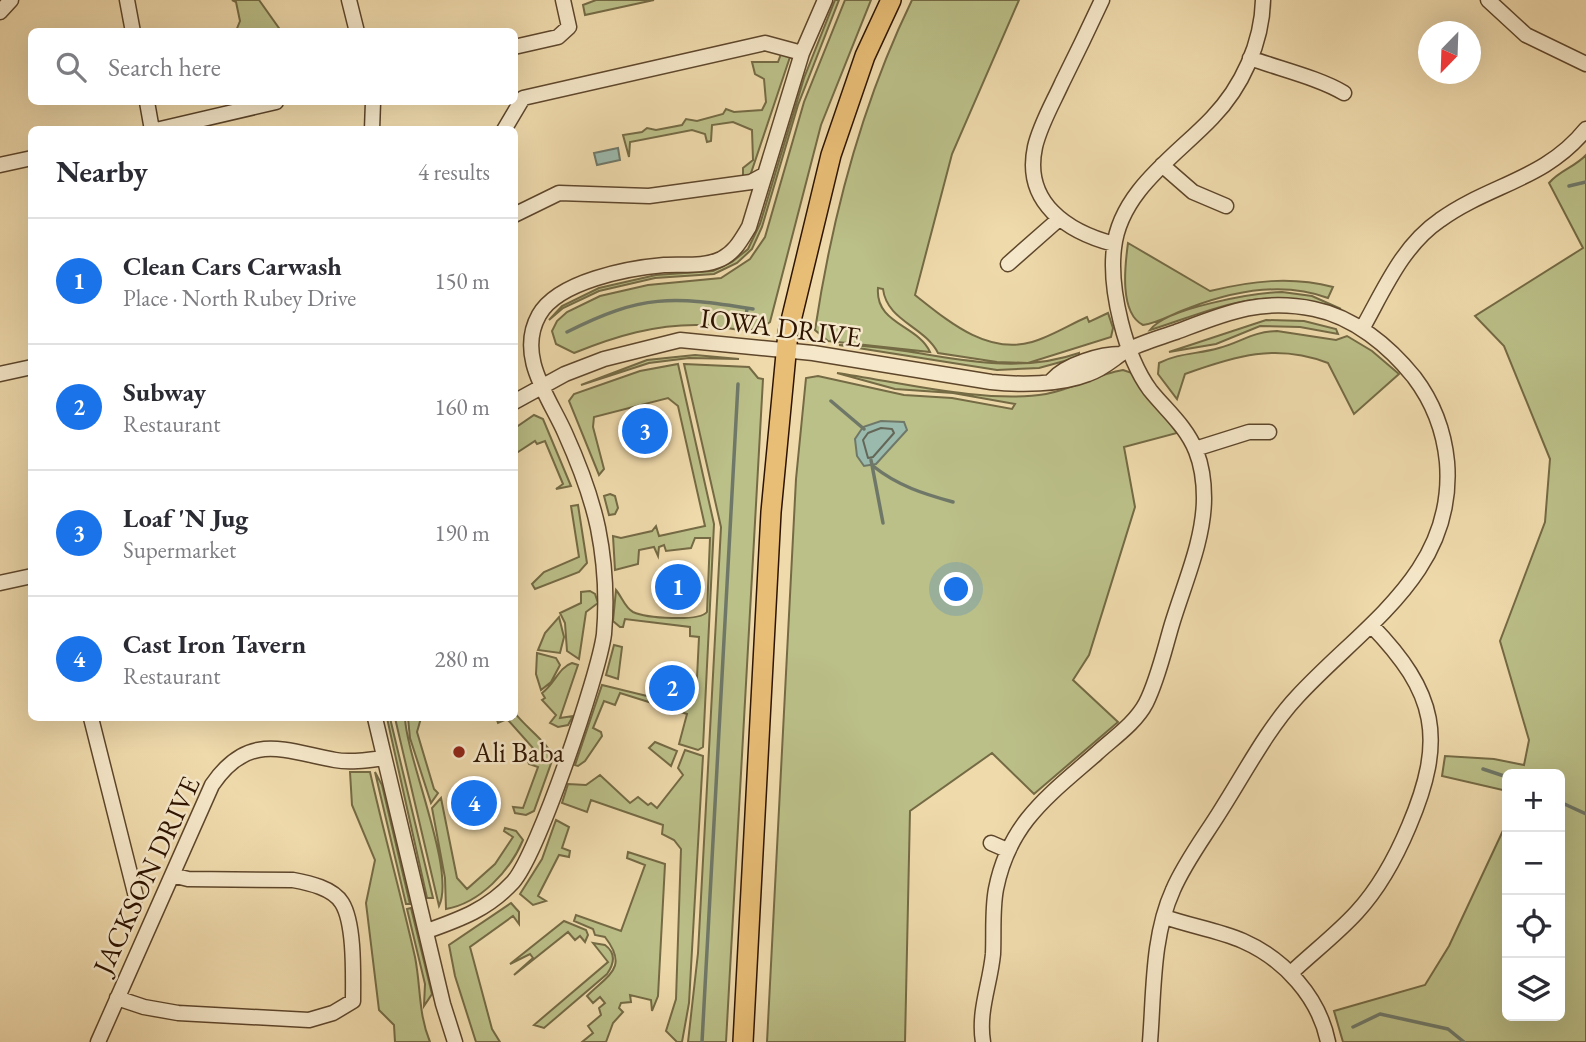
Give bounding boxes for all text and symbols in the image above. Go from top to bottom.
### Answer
north arrow [1418,21,1481,84]
search box [28,28,518,105]
icon: search [52,48,90,86]
text: Search here [108,50,221,84]
text: Nearby [56,152,148,191]
text: 4 results [418,157,490,187]
text: Clean Cars Carwash [123,249,342,283]
text: 1 [73,266,85,296]
text: 150 m [434,266,490,296]
text: Place · North Rubey Drive [123,283,356,313]
street label: IOWA DRIVE [698,299,864,355]
text: Subway [123,375,206,409]
text: 2 [73,392,85,422]
text: 160 m [434,392,490,422]
pin: 3 [622,405,668,457]
text: Restaurant [123,409,221,439]
text: Loaf 'N Jug [123,501,248,535]
text: 3 [73,518,85,548]
text: 190 m [434,518,490,548]
text: Supermarket [123,535,236,565]
pin: 1 [655,561,701,613]
your location [939,572,973,606]
text: Cast Iron Tavern [123,627,306,661]
text: 4 [73,644,85,674]
text: 280 m [434,644,490,674]
text: Restaurant [123,661,221,691]
pin: 2 [649,662,695,714]
place label: Ali Baba [472,734,565,770]
marker: Ali Baba [451,744,467,760]
map controls [1502,769,1565,1021]
button: + [1502,769,1565,832]
street label: JACKSON DRIVE [84,770,208,982]
pin: 4 [451,777,497,829]
button: − [1502,832,1565,895]
button: locate [1502,895,1565,958]
button: layers [1502,958,1565,1021]

